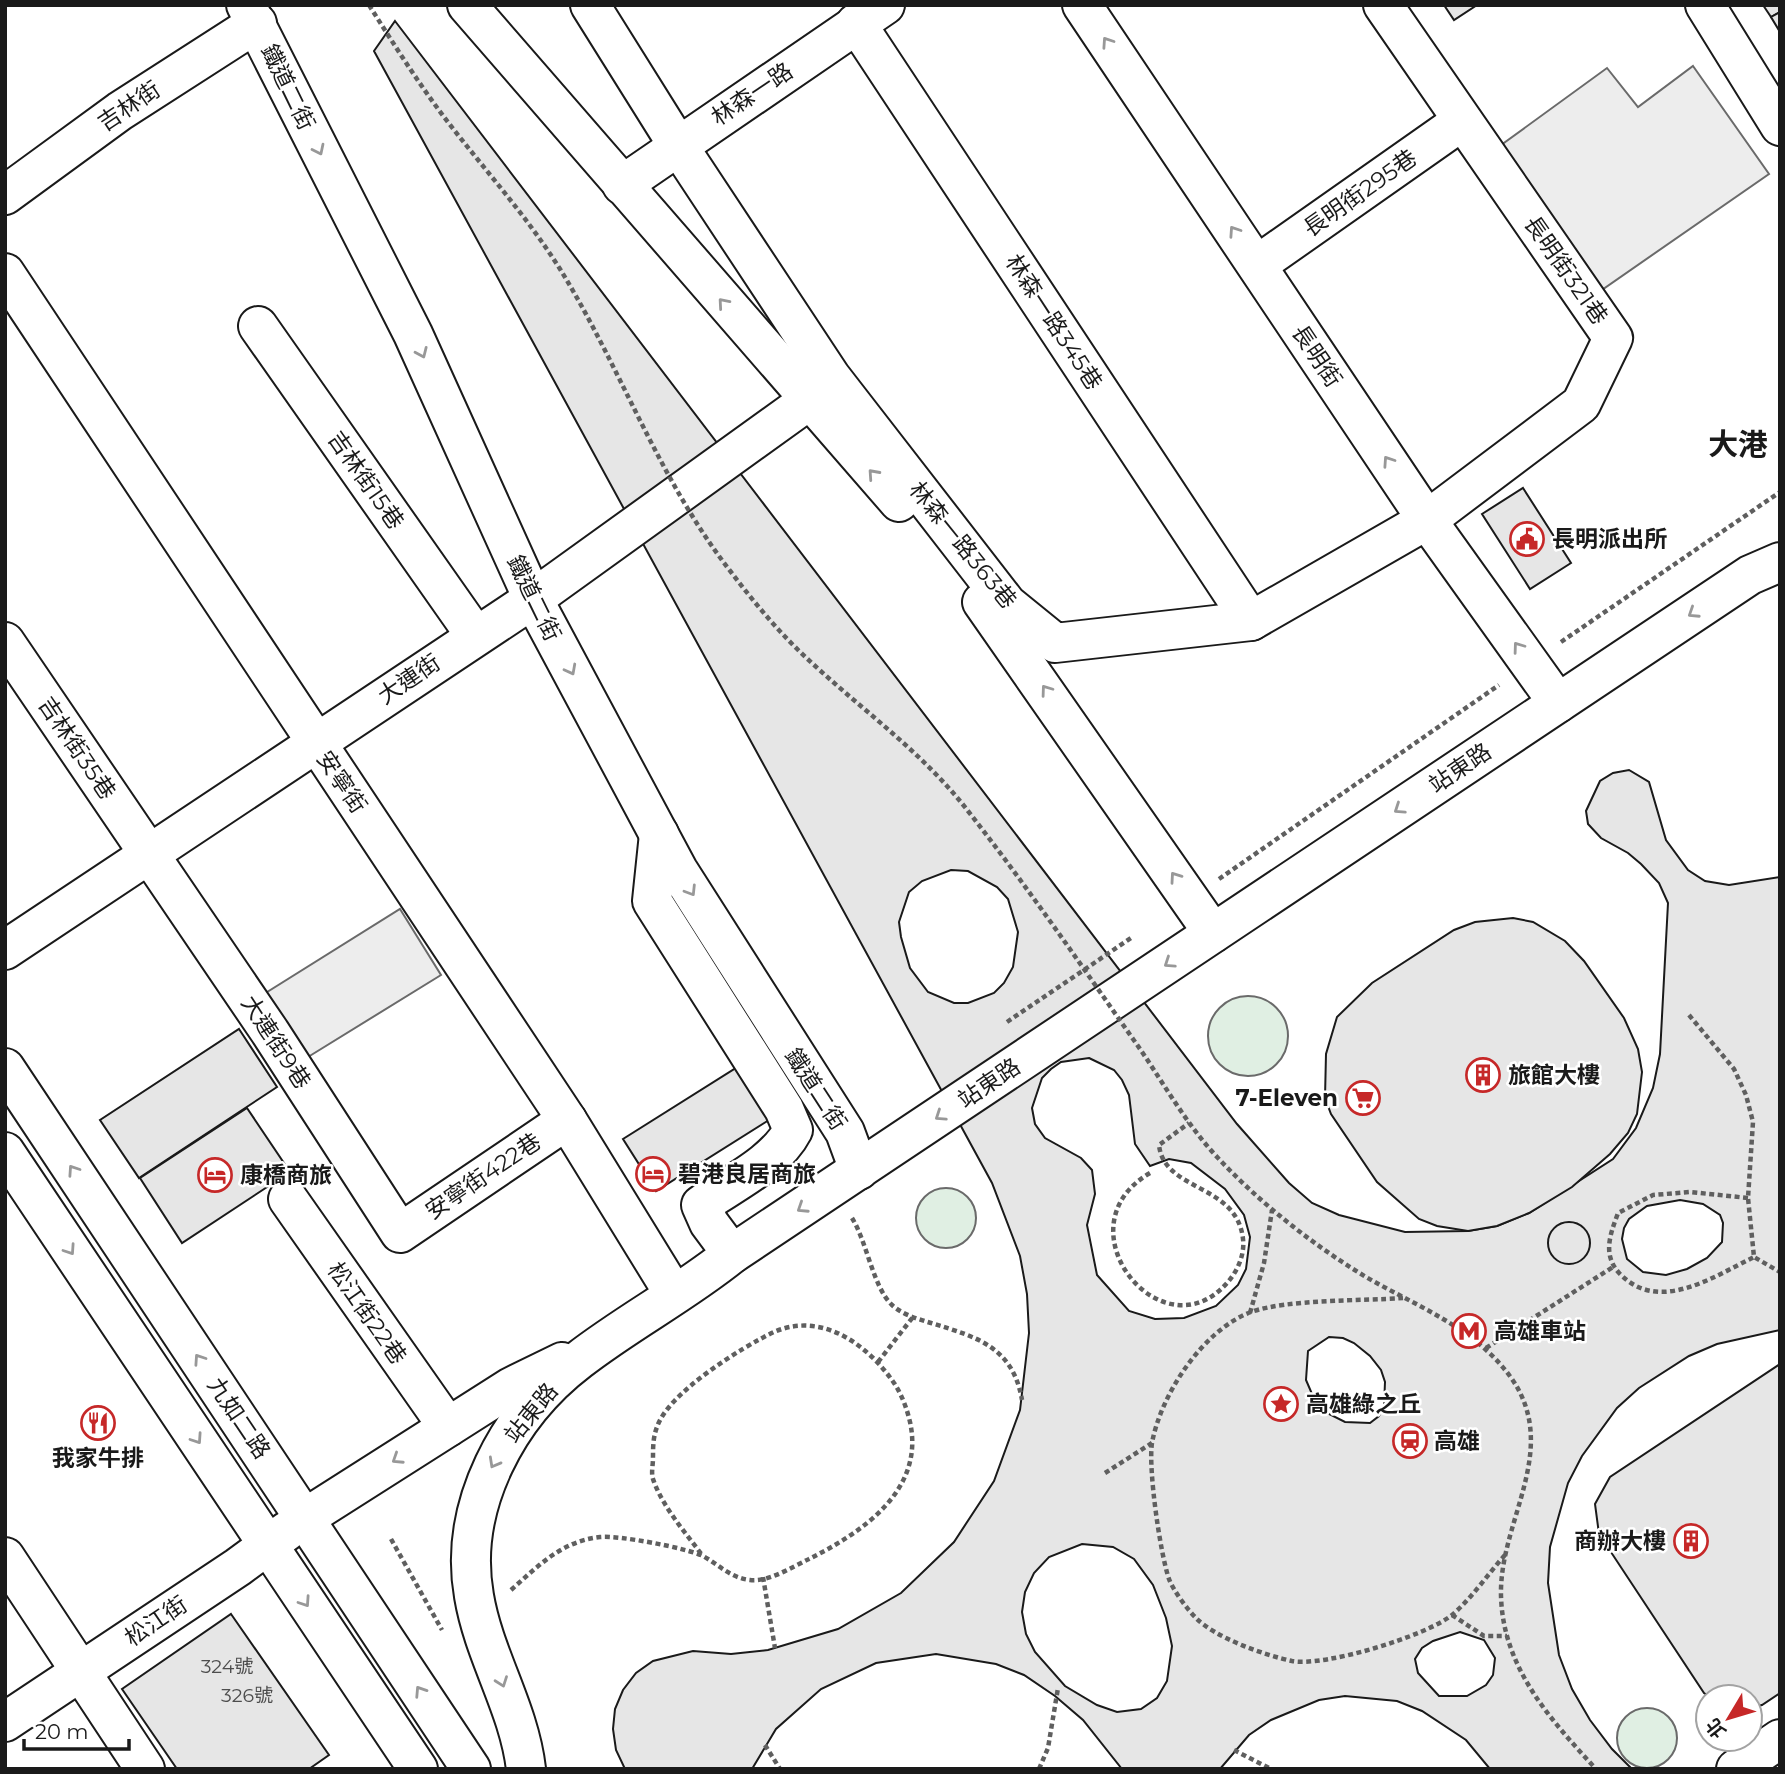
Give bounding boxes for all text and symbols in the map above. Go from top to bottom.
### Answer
one-way arrow [1103,37,1116,50]
street label: 鐵道二街 [255,40,321,134]
street label: 林森一路 [706,57,798,131]
street label: 吉林街 [93,75,165,137]
one-way arrow [311,143,325,155]
street label: 長明街295巷 [1298,144,1422,242]
street label: 長明街321巷 [1518,210,1614,330]
one-way arrow [1230,226,1242,239]
street label: 林森一路345巷 [1000,249,1108,395]
one-way arrow [719,298,732,311]
street label: 長明街 [1286,320,1348,392]
one-way arrow [414,346,428,358]
street label: 吉林街15巷 [322,426,410,534]
district label: 大港 [1708,426,1768,463]
one-way arrow [1383,456,1396,469]
one-way arrow [869,469,881,482]
street label: 林森一路363巷 [903,476,1023,614]
public building icon: 長明派出所 [1508,520,1546,558]
place label: 長明派出所 [1552,525,1667,553]
street label: 鐵道二街 [501,551,567,645]
one-way arrow [1688,605,1701,617]
one-way arrow [1514,642,1527,655]
street label: 大連街 [373,648,445,710]
one-way arrow [562,663,576,675]
one-way arrow [1042,685,1054,698]
street label: 吉林街35巷 [32,691,122,805]
street label: 站東路 [1424,737,1496,799]
street label: 安寧街 [311,746,373,818]
one-way arrow [1394,801,1407,813]
one-way arrow [1171,872,1183,885]
one-way arrow [683,883,696,896]
one-way arrow [1164,954,1177,967]
street label: 大連街9巷 [235,990,317,1094]
street label: 鐵道二街 [779,1043,853,1135]
street label: 站東路 [953,1052,1025,1114]
building icon: 旅館大樓 [1464,1056,1502,1094]
place label: 旅館大樓 [1508,1061,1600,1089]
supermarket icon: 7-Eleven [1344,1079,1382,1117]
place label: 7-Eleven [1236,1084,1338,1112]
one-way arrow [934,1108,947,1121]
street label: 安寧街422巷 [420,1127,546,1225]
hotel icon: 碧港良居商旅 [634,1155,672,1193]
hotel icon: 康橋商旅 [196,1156,234,1194]
place label: 碧港良居商旅 [678,1160,816,1188]
place label: 康橋商旅 [240,1161,332,1189]
one-way arrow [69,1165,82,1178]
one-way arrow [797,1199,810,1212]
one-way arrow [62,1242,75,1255]
street label: 松江街22巷 [322,1257,412,1369]
metro station icon: 高雄車站 [1450,1312,1488,1350]
place label: 高雄車站 [1494,1317,1586,1345]
one-way arrow [195,1354,208,1367]
street label: 九如二路 [202,1372,276,1464]
street label: 站東路 [498,1377,564,1449]
place icon: 高雄綠之丘 [1262,1385,1300,1423]
place label: 高雄綠之丘 [1306,1390,1421,1418]
restaurant icon: 我家牛排 [79,1404,117,1442]
station icon: 高雄 [1391,1422,1429,1460]
place label: 高雄 [1434,1427,1480,1455]
one-way arrow [189,1431,201,1444]
place label: 我家牛排 [52,1444,144,1472]
one-way arrow [391,1451,404,1464]
one-way arrow [489,1455,502,1468]
building icon: 商辦大樓 [1672,1522,1710,1560]
place label: 商辦大樓 [1574,1527,1666,1555]
street label: 松江街 [120,1590,192,1652]
one-way arrow [297,1594,310,1607]
house number: 324號 [201,1655,253,1678]
one-way arrow [493,1675,507,1687]
north arrow [1694,1683,1764,1753]
house number: 326號 [221,1684,273,1707]
one-way arrow [415,1686,428,1699]
scale bar [24,1708,130,1752]
text: 北 [1701,1714,1731,1743]
text: 20 m [35,1719,89,1744]

